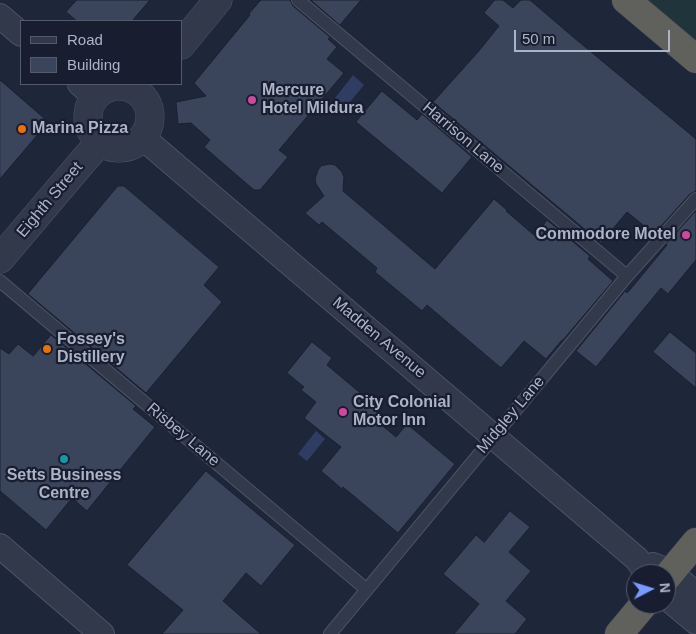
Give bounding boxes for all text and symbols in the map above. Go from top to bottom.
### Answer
legend [20,20,182,85]
scale bar [516,20,672,52]
text: 50 m [522,30,555,47]
text: Road [67,31,103,48]
text: Building [67,56,120,73]
place label: Mercure Hotel Mildura [262,81,363,119]
marker: Mercure Hotel Mildura [246,94,258,106]
street label: Harrison Lane [418,98,508,178]
place label: Marina Pizza [32,119,128,139]
marker: Marina Pizza [16,123,28,135]
street label: Eighth Street [13,158,87,242]
place label: Commodore Motel [536,225,676,245]
marker: Commodore Motel [680,229,692,241]
street label: Madden Avenue [328,293,430,383]
place label: Fossey's Distillery [57,330,125,368]
marker: Fossey's Distillery [41,343,53,355]
street label: Midgley Lane [473,372,549,458]
place label: City Colonial Motor Inn [353,393,451,431]
street label: Risbey Lane [143,399,223,471]
marker: City Colonial Motor Inn [337,406,349,418]
marker: Setts Business Centre [58,453,70,465]
place label: Setts Business Centre [7,466,121,504]
north arrow [626,564,676,614]
text: N [657,582,673,594]

